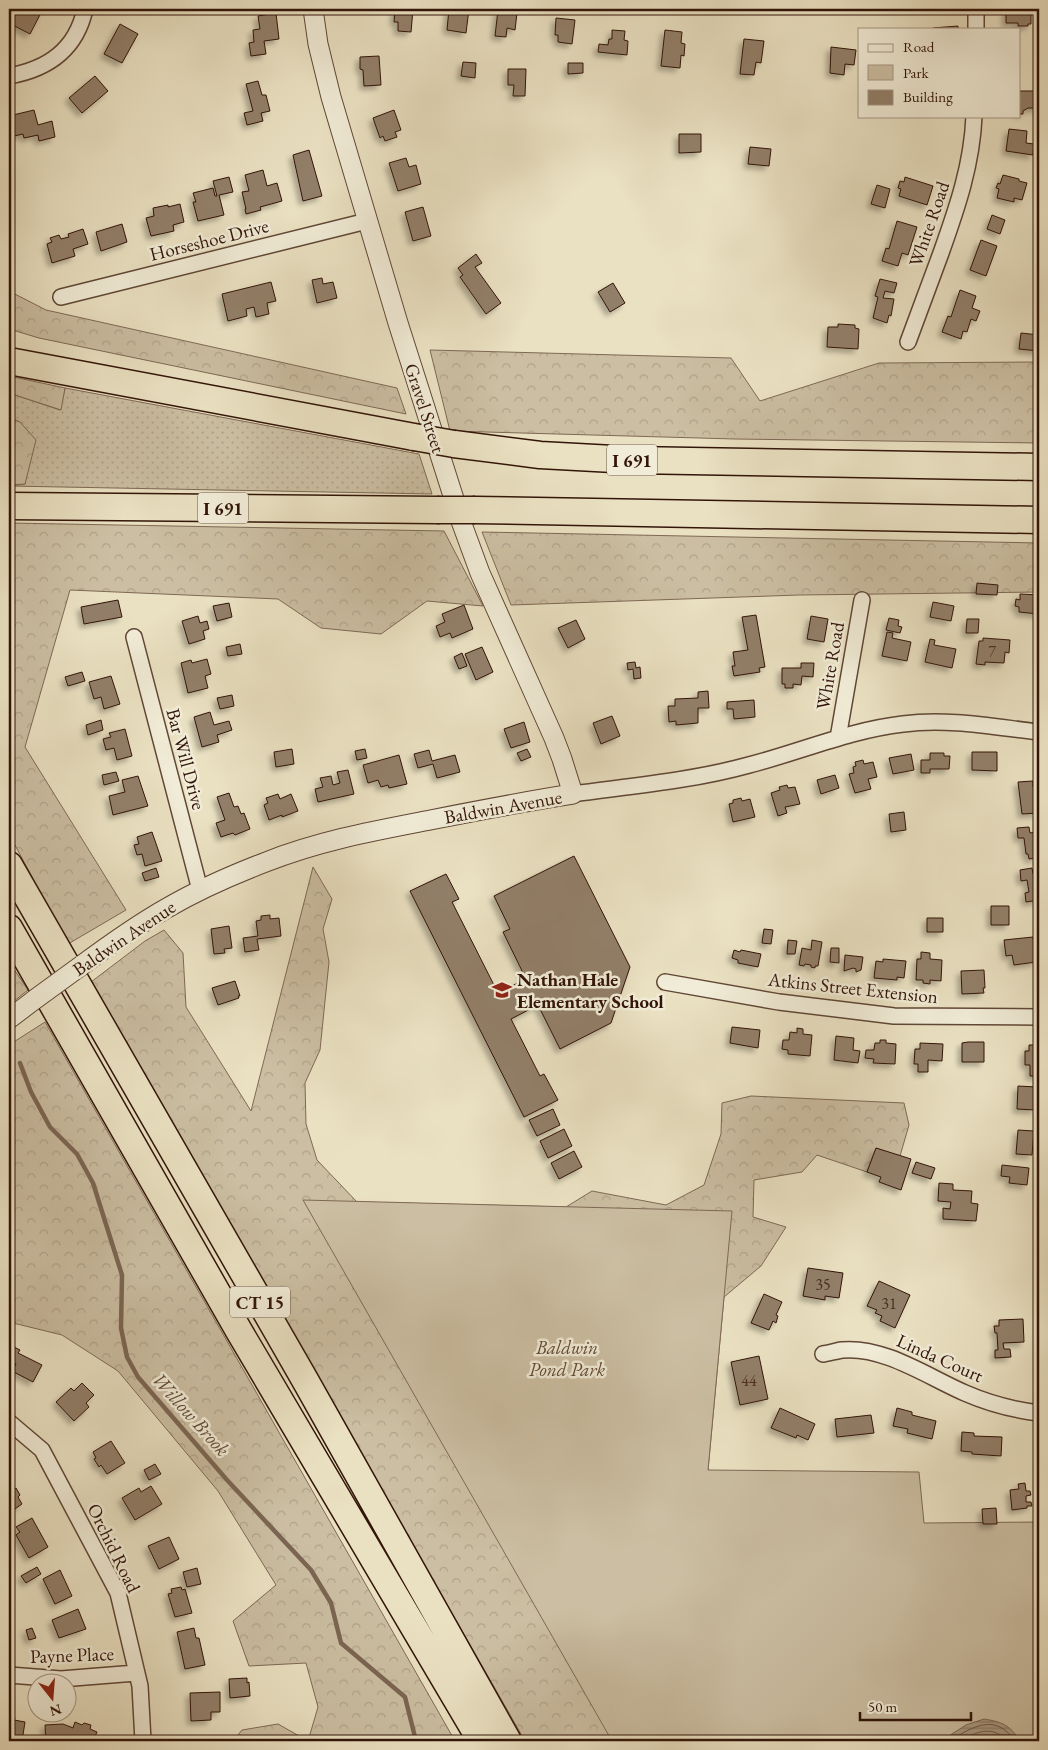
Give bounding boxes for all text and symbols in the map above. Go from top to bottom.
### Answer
legend [858,28,1020,118]
text: Road [903,37,935,56]
text: Park [903,63,930,82]
text: Building [903,87,953,106]
street label: White Road [903,178,955,270]
street label: Horseshoe Drive [147,213,271,267]
street label: Gravel Street [399,360,451,456]
road number: I 691 [607,444,657,476]
road number: I 691 [198,492,248,524]
street label: White Road [810,620,850,712]
house number: 7 [988,641,996,662]
street label: Bar Will Drive [160,705,212,813]
street label: Baldwin Avenue [442,784,564,830]
street label: Baldwin Avenue [68,894,180,982]
place label: Nathan Hale Elementary School [517,967,664,1014]
street label: Atkins Street Extension [766,967,939,1009]
school or university icon: Nathan Hale Elementary School [491,979,513,1001]
house number: 35 [815,1274,831,1295]
road number: CT 15 [230,1286,290,1318]
house number: 31 [881,1293,897,1314]
street label: Linda Court [893,1328,987,1388]
park label: Baldwin Pond Park [529,1335,605,1382]
water label: Willow Brook [146,1367,236,1461]
house number: 44 [741,1370,757,1391]
street label: Orchid Road [82,1499,146,1597]
street label: Payne Place [30,1641,114,1669]
north arrow [28,1672,78,1722]
scale bar [860,1690,972,1722]
text: 50 m [868,1697,897,1716]
text: N [47,1700,64,1721]

